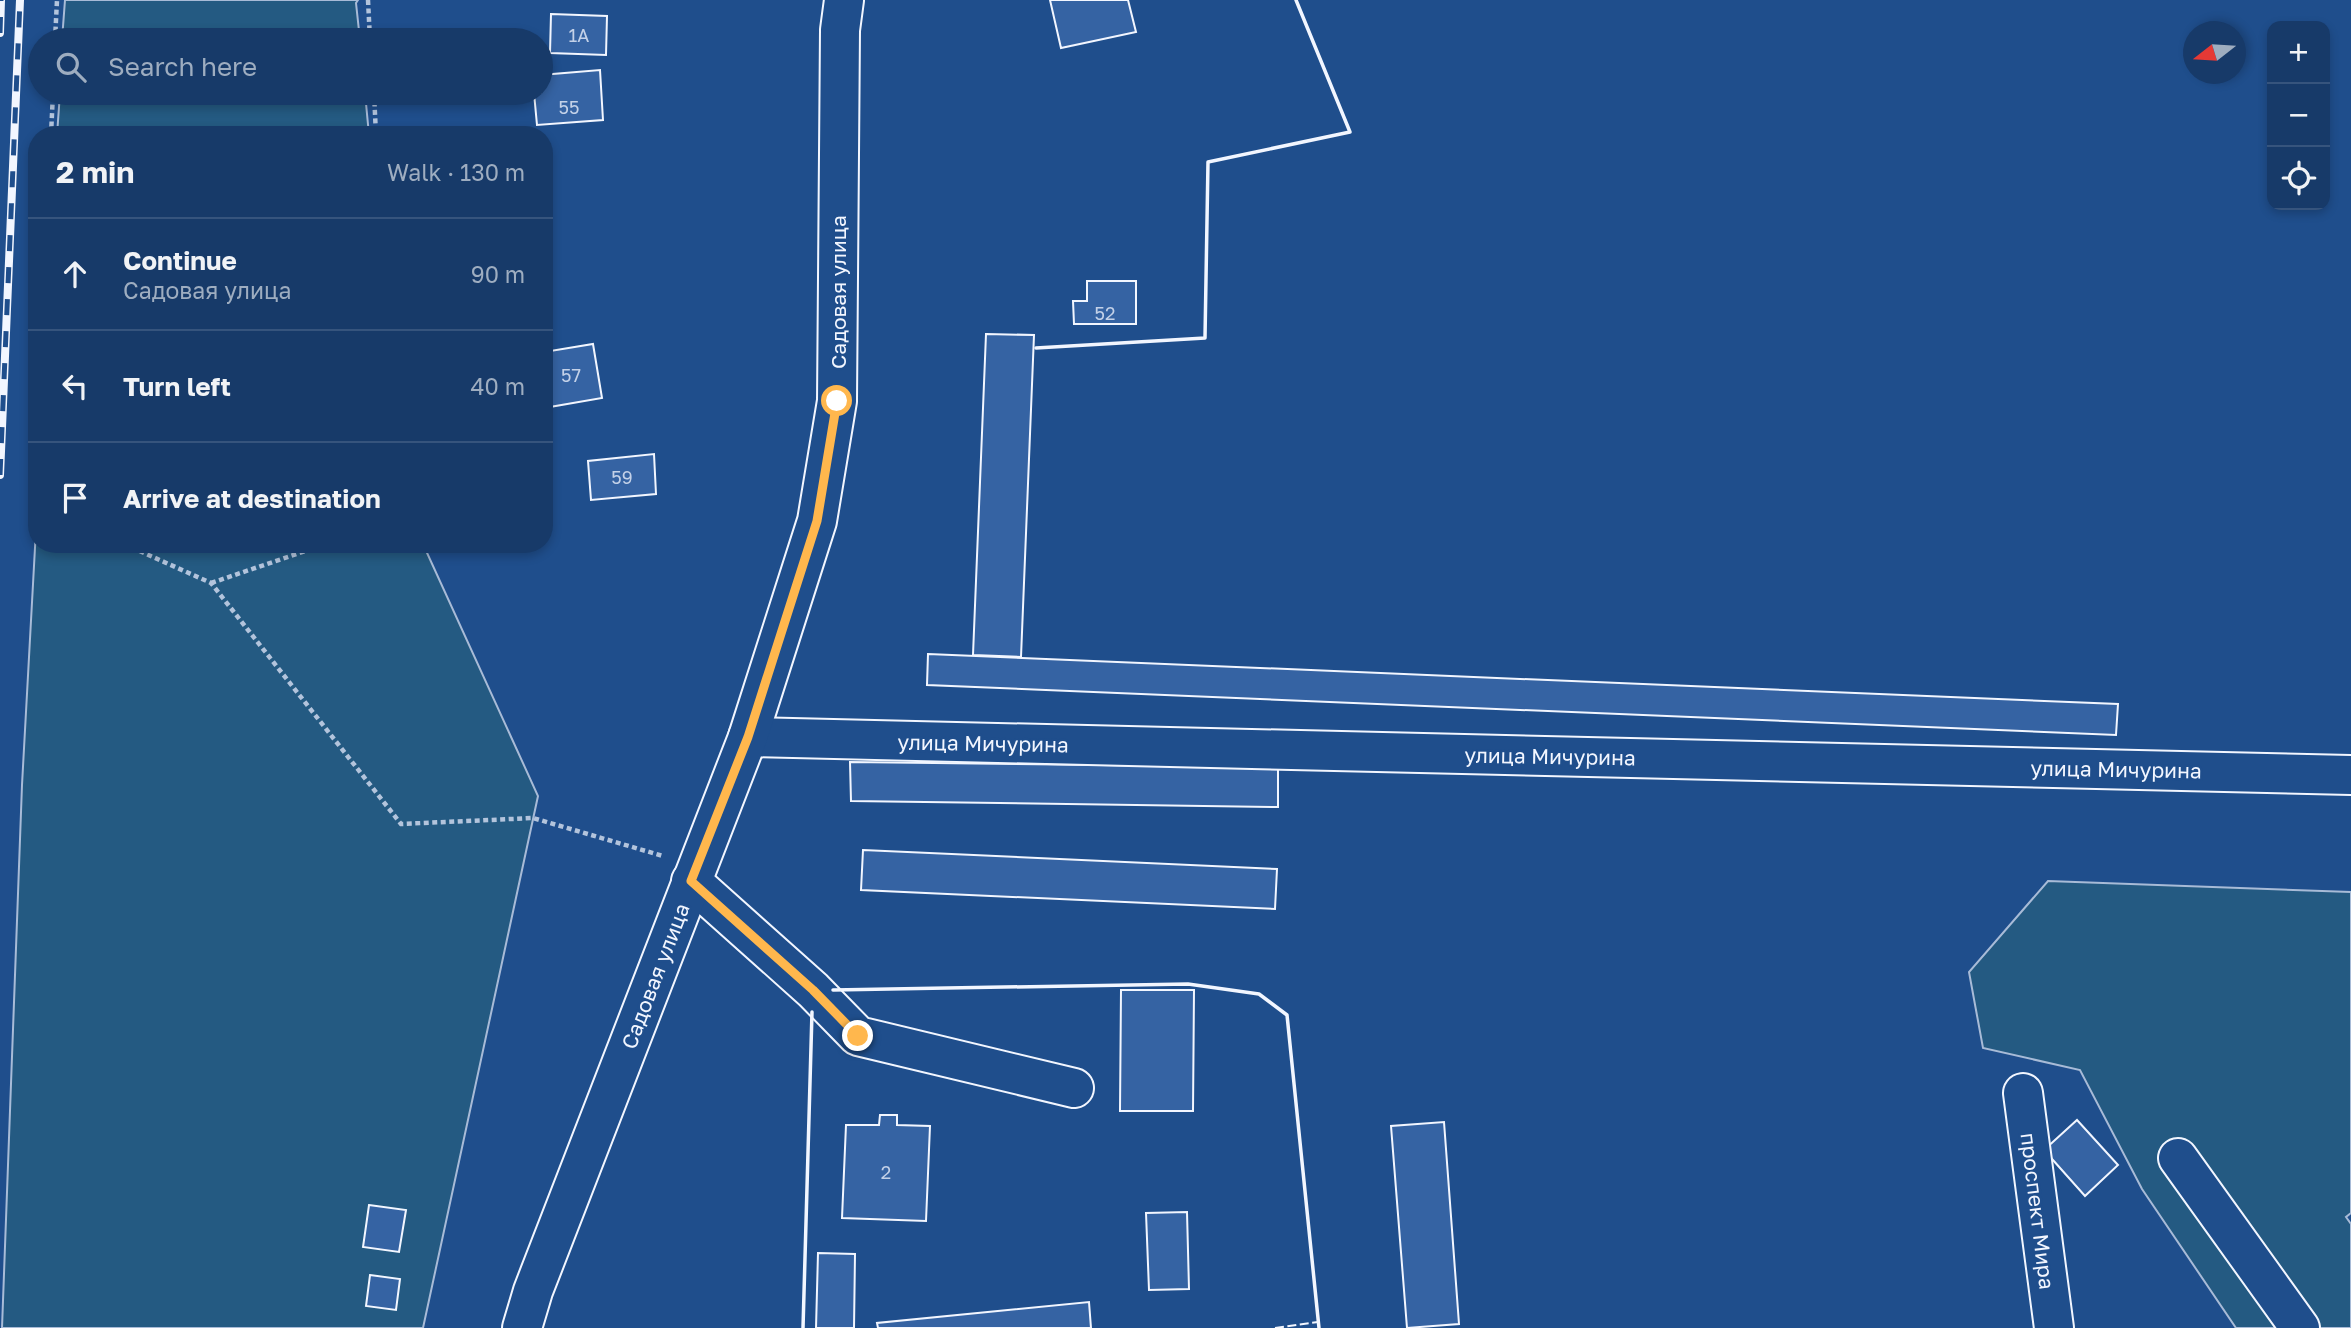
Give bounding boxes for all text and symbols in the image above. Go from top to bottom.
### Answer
north arrow [2183,21,2246,84]
map controls [2267,21,2330,210]
button: + [2267,21,2330,84]
house number: 1А [569,24,589,46]
search box [28,28,553,105]
icon: search [52,48,90,86]
text: Search here [108,51,257,82]
button: − [2267,84,2330,147]
house number: 55 [559,96,579,118]
button: locate [2267,147,2330,210]
text: 2 min [56,154,134,190]
text: Walk · 130 m [387,158,525,186]
street label: Садовая улица [825,215,851,369]
text: Continue [123,245,237,276]
icon: ahead [56,255,94,293]
text: 90 m [471,260,525,288]
text: Садовая улица [123,276,292,304]
house number: 52 [1095,302,1115,324]
house number: 57 [561,364,581,386]
icon: left [56,367,94,405]
text: Turn left [123,371,231,402]
text: 40 m [471,372,525,400]
route start [821,385,852,416]
house number: 59 [611,466,633,488]
icon: arrive [56,479,94,517]
text: Arrive at destination [123,483,381,514]
street label: улица Мичурина [897,729,1069,757]
street label: улица Мичурина [1464,742,1636,770]
street label: улица Мичурина [2030,755,2202,783]
street label: Садовая улица [615,899,695,1053]
route end [842,1020,873,1051]
street label: проспект Мира [2015,1131,2061,1291]
house number: 2 [881,1161,891,1183]

